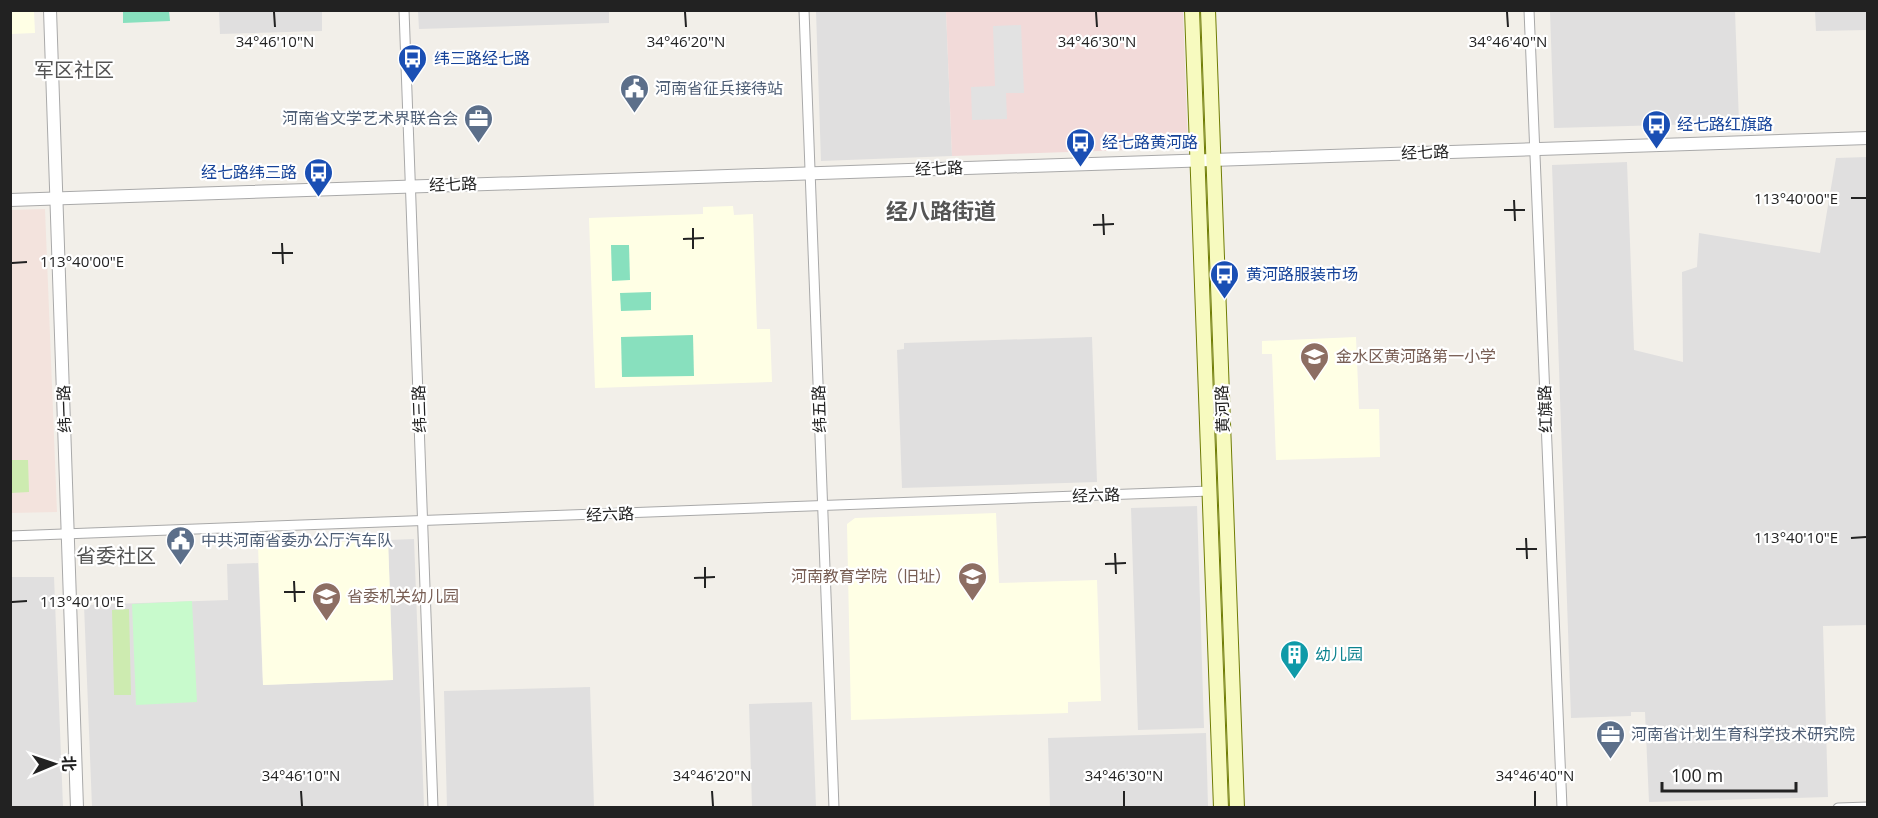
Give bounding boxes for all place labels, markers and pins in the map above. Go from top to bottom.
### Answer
bus stop icon: 纬三路经七路 [397,42,429,84]
place label: 纬三路经七路 [434,47,530,69]
public building icon: 河南省征兵接待站 [618,72,650,114]
place label: 河南省征兵接待站 [655,77,783,99]
office icon: 河南省文学艺术界联合会 [463,102,495,144]
place label: 河南省文学艺术界联合会 [282,107,458,129]
bus stop icon: 经七路红旗路 [1640,108,1672,150]
place label: 经七路红旗路 [1677,113,1773,135]
bus stop icon: 经七路黄河路 [1065,126,1097,168]
place label: 经七路黄河路 [1102,131,1198,153]
bus stop icon: 经七路纬三路 [302,156,334,198]
place label: 经七路纬三路 [201,161,297,183]
bus stop icon: 黄河路服装市场 [1209,258,1241,300]
place label: 黄河路服装市场 [1246,263,1358,285]
school or university icon: 金水区黄河路第一小学 [1299,340,1331,382]
place label: 金水区黄河路第一小学 [1336,345,1496,367]
public building icon: 中共河南省委办公厅汽车队 [164,524,196,566]
place label: 中共河南省委办公厅汽车队 [201,529,393,551]
school or university icon: 河南教育学院（旧址） [956,560,988,602]
place label: 河南教育学院（旧址） [791,565,951,587]
school or university icon: 省委机关幼儿园 [310,580,342,622]
place label: 省委机关幼儿园 [347,585,459,607]
building icon: 幼儿园 [1278,638,1310,680]
place label: 幼儿园 [1315,643,1363,665]
office icon: 河南省计划生育科学技术研究院 [1594,718,1626,760]
place label: 河南省计划生育科学技术研究院 [1631,723,1855,745]

